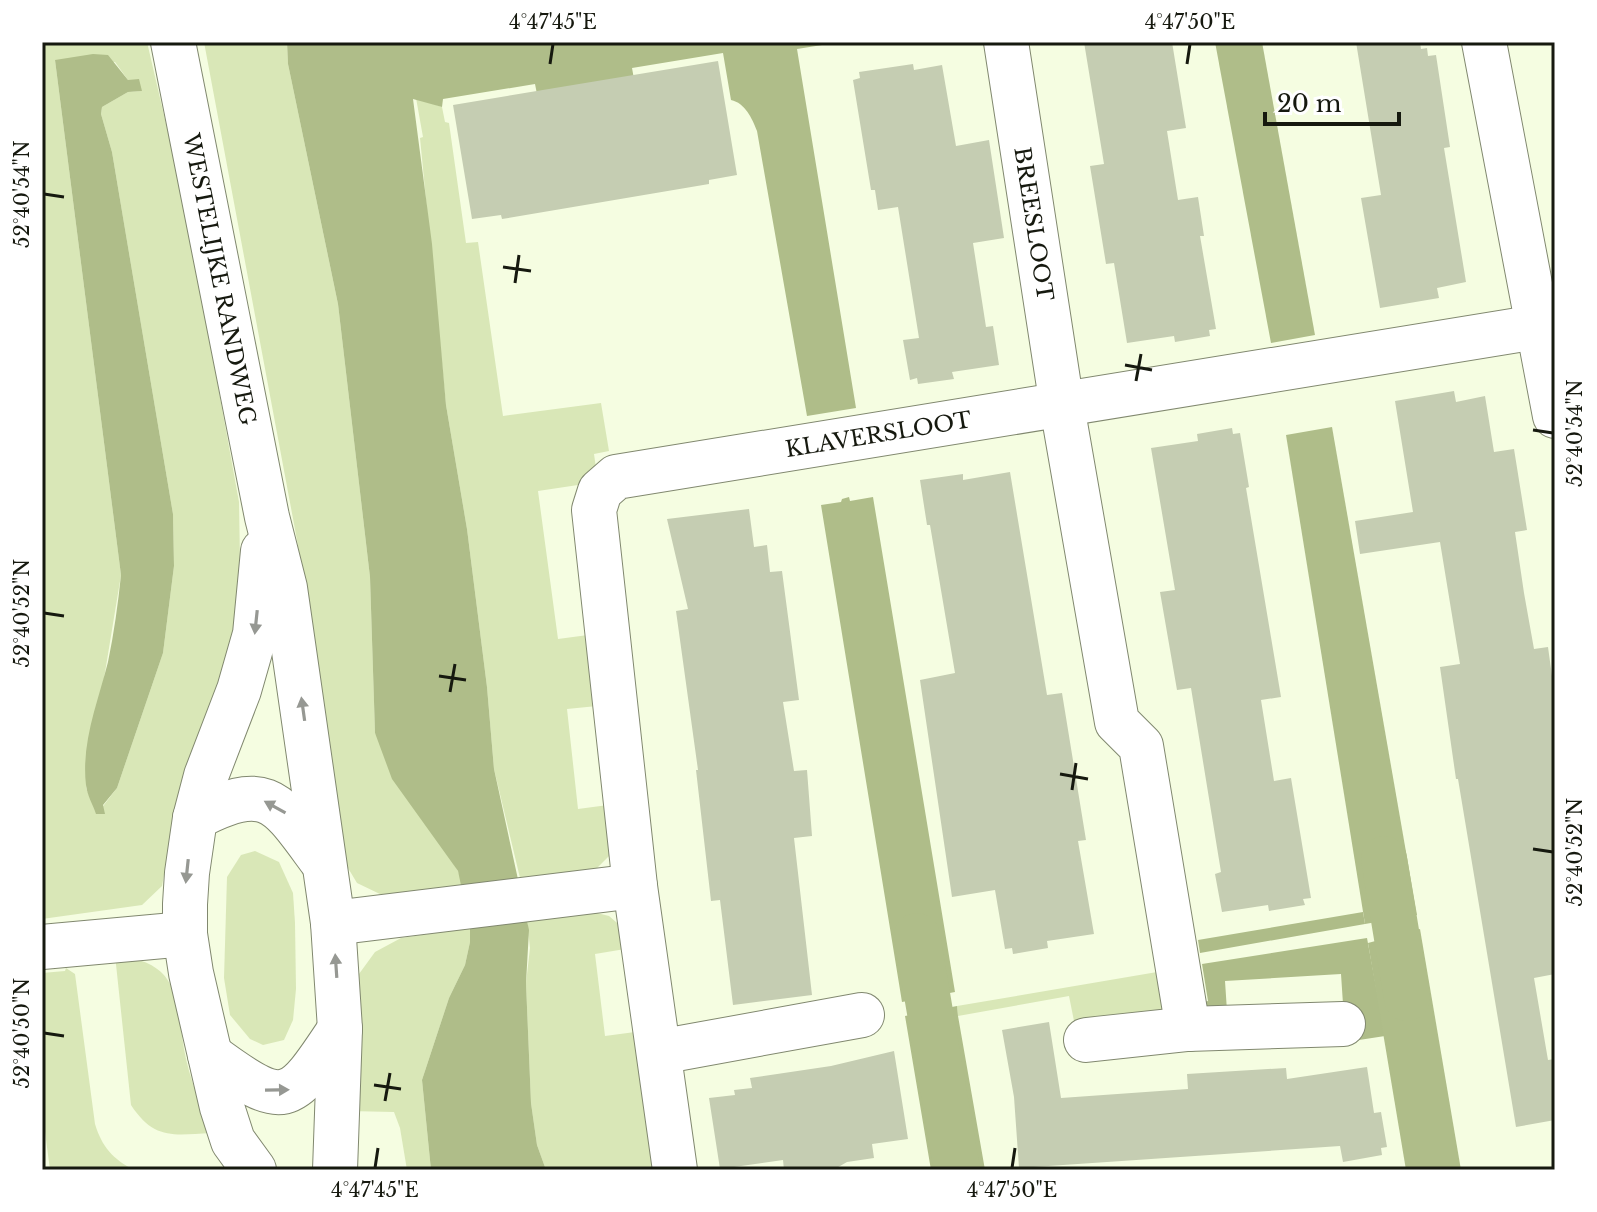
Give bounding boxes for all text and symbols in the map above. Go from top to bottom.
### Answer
text: 4°47'45"E [509,10,597,34]
text: 4°47'50"E [1145,10,1235,34]
scale bar [1265,76,1399,126]
text: 20 m [1277,89,1342,118]
street label: WESTELIJKE RANDWEG [177,130,262,428]
text: 52°40'54"N [10,140,34,248]
street label: BREESLOOT [1008,145,1059,303]
text: 52°40'54"N [1563,379,1587,487]
street label: KLAVERSLOOT [783,406,974,463]
text: 52°40'52"N [10,559,34,667]
one-way arrow [250,610,263,635]
one-way arrow [296,696,309,721]
text: 52°40'52"N [1563,798,1587,906]
one-way arrow [264,800,286,814]
one-way arrow [181,859,194,884]
one-way arrow [329,953,342,978]
text: 52°40'50"N [10,978,34,1088]
one-way arrow [264,1084,290,1097]
text: 4°47'45"E [331,1178,419,1202]
text: 4°47'50"E [967,1178,1057,1202]

